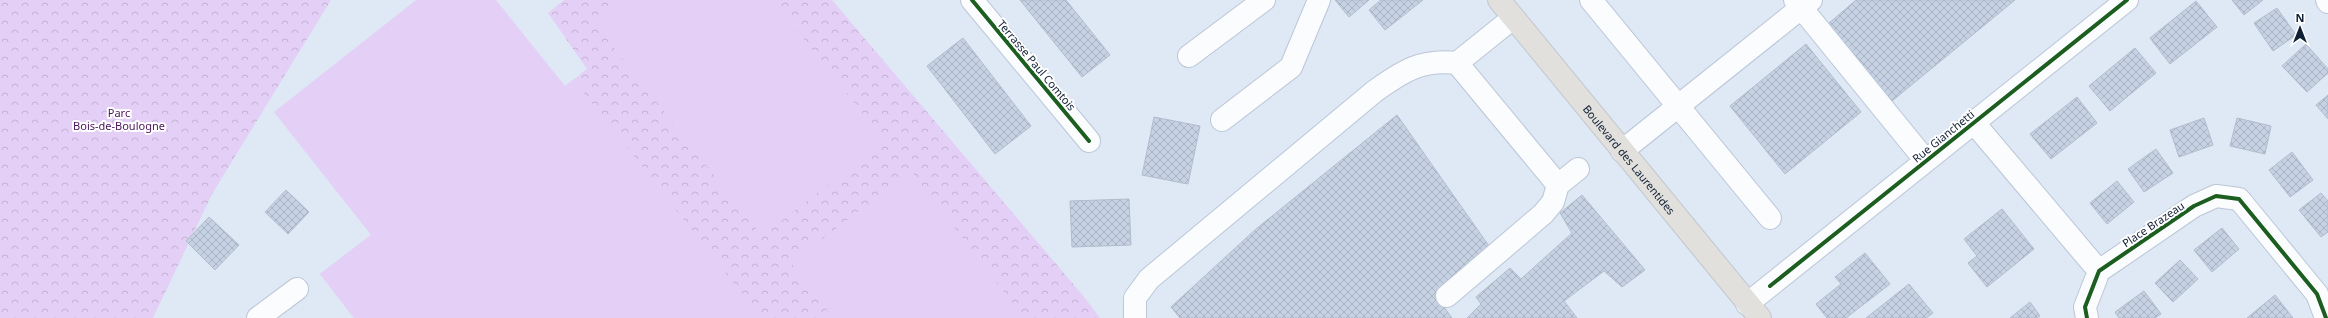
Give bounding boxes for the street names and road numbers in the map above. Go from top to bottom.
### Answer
street label: Terrasse Paul Comtois [995,16,1079,114]
street label: Boulevard des Laurentides [1580,101,1679,217]
street label: Rue Gianchetti [1909,106,1977,166]
street label: Place Brazeau [2119,198,2187,250]

